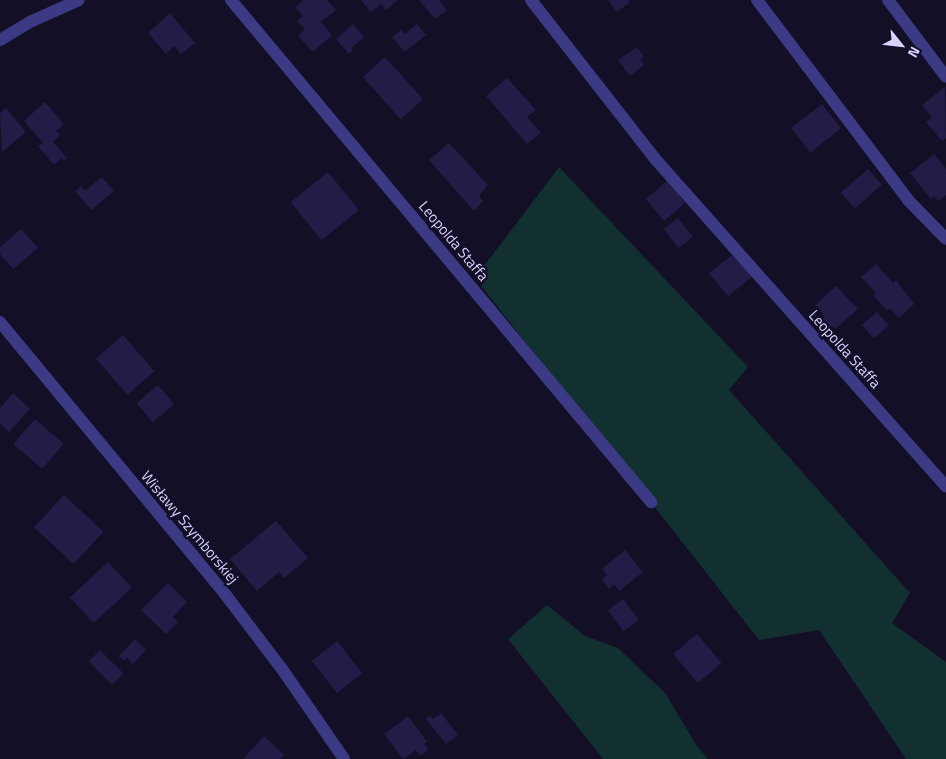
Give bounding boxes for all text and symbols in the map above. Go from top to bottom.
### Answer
north arrow [876,20,926,70]
text: N [903,43,926,62]
street label: Leopolda Staffa [415,197,493,285]
street label: Leopolda Staffa [805,306,885,392]
street label: Wisławy Szymborskiej [138,467,242,587]

